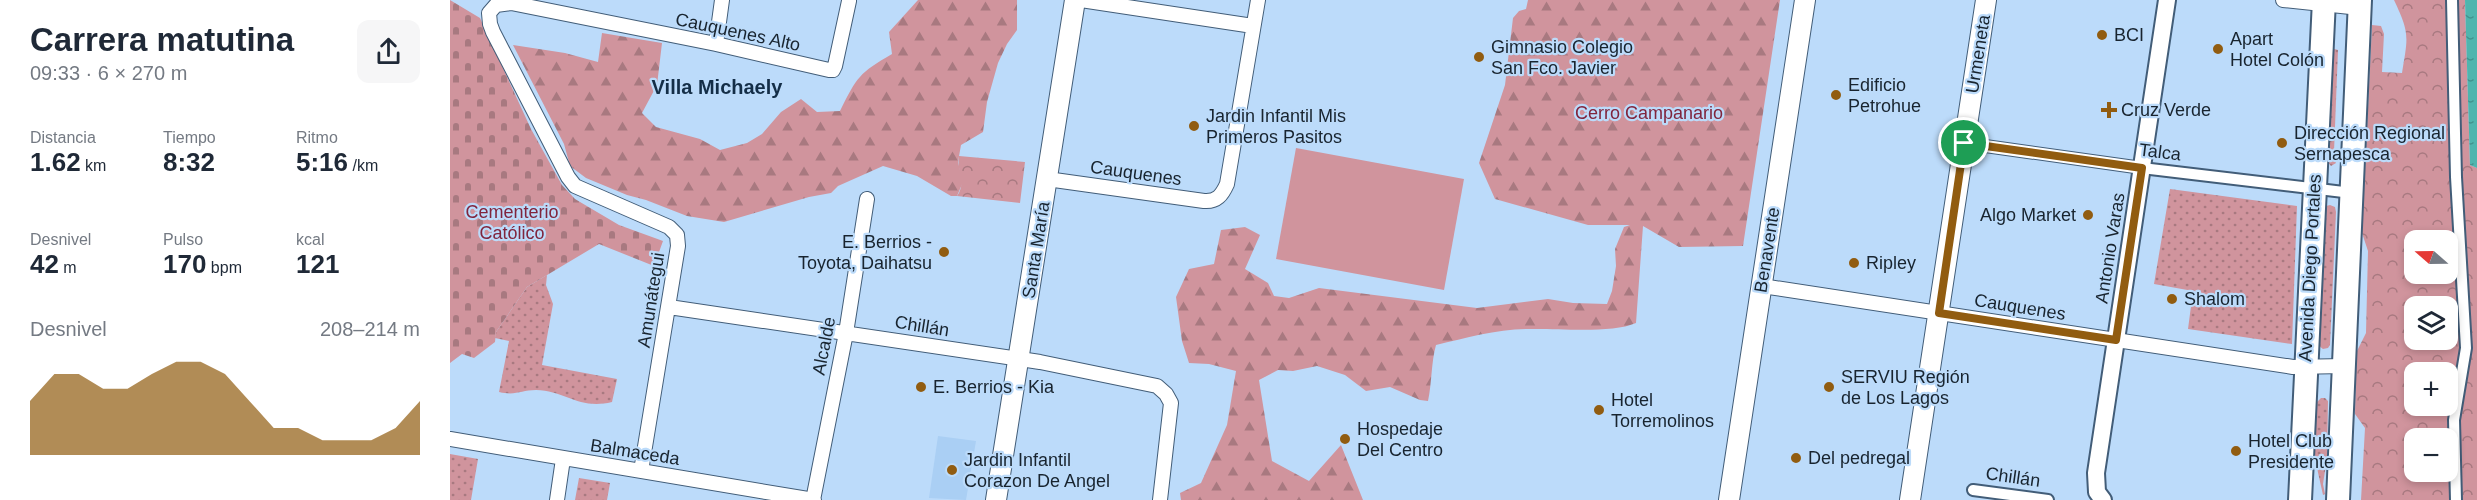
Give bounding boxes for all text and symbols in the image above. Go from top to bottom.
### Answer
street label: Cauquenes Alto [674,9,802,55]
street label: Urmeneta [1962,12,1994,95]
button: share [357,20,420,83]
text: Carrera matutina [30,21,294,58]
place label: BCI [2114,25,2144,45]
marker: BCI [2095,28,2109,42]
place label: Apart Hotel Colón [2230,29,2324,70]
place label: Gimnasio Colegio San Fco. Javier [1491,37,1633,78]
marker: Apart Hotel Colón [2211,42,2225,56]
marker: Gimnasio Colegio San Fco. Javier [1472,50,1486,64]
text: 09:33 · 6 × 270 m [30,62,187,84]
place label: Edificio Petrohue [1848,75,1921,116]
district label: Villa Michaely [652,76,783,98]
marker: Edificio Petrohue [1829,88,1843,102]
place label: Cruz Verde [2121,100,2211,120]
park label: Cerro Campanario [1575,103,1723,123]
marker: Cruz Verde [2102,103,2116,117]
place label: Jardin Infantil Mis Primeros Pasitos [1206,106,1346,147]
pin [1938,117,1989,168]
marker: Jardin Infantil Mis Primeros Pasitos [1187,119,1201,133]
place label: Dirección Regional Sernapesca [2294,123,2445,164]
icon: arrive [1947,126,1980,159]
text: Distancia [30,129,96,146]
text: Tiempo [163,129,216,146]
text: Ritmo [296,129,338,146]
marker: Dirección Regional Sernapesca [2275,136,2289,150]
street label: Talca [2138,140,2183,165]
text: 1.62 [30,147,81,177]
text: 8:32 [163,147,215,177]
text: 5:16 [296,147,348,177]
text: km [81,157,106,174]
text: /km [348,157,378,174]
street label: Cauquenes [1089,157,1183,189]
street label: Avenida Diego Portales [2295,174,2325,362]
street label: Antonio Varas [2091,191,2129,305]
street label: Santa María [1018,199,1054,300]
park label: Cementerio Católico [465,202,559,243]
place label: Algo Market [1980,205,2076,225]
street label: Benavente [1750,206,1784,294]
marker: Algo Market [2081,208,2095,222]
north arrow [2404,230,2458,284]
map controls [2404,230,2458,482]
text: Desnivel [30,231,91,248]
text: Pulso [163,231,203,248]
text: kcal [296,231,324,248]
place label: E. Berrios - Toyota, Daihatsu [798,232,932,273]
marker: E. Berrios - Toyota, Daihatsu [937,245,951,259]
text: 42 [30,249,59,279]
text: 170 [163,249,206,279]
text: 121 [296,249,339,279]
street label: Amunátegui [634,251,668,349]
place label: Ripley [1866,253,1916,273]
marker: Ripley [1847,256,1861,270]
text: m [59,259,77,276]
text: bpm [206,259,242,276]
place label: Shalom [2184,289,2245,309]
street label: Cauquenes [1973,290,2067,324]
marker: Shalom [2165,292,2179,306]
button: layers [2404,296,2458,350]
street label: Chillán [893,312,951,340]
street label: Alcalde [809,315,839,377]
text: Desnivel [30,318,107,340]
text: 208–214 m [320,318,420,340]
button: + [2404,362,2458,416]
place label: SERVIU Región de Los Lagos [1841,367,1970,408]
place label: E. Berrios - Kia [933,377,1055,397]
marker: E. Berrios - Kia [914,380,928,394]
marker: SERVIU Región de Los Lagos [1822,380,1836,394]
place label: Hotel Torremolinos [1611,390,1714,431]
marker: Hotel Torremolinos [1592,403,1606,417]
place label: Hospedaje Del Centro [1357,419,1443,460]
button: − [2404,428,2458,482]
place label: Hotel Club Presidente [2248,431,2334,472]
marker: Hospedaje Del Centro [1338,432,1352,446]
street label: Balmaceda [589,435,682,469]
marker: Hotel Club Presidente [2229,444,2243,458]
place label: Del pedregal [1808,448,1910,468]
place label: Jardin Infantil Corazon De Angel [964,450,1110,491]
marker: Del pedregal [1789,451,1803,465]
marker: Jardin Infantil Corazon De Angel [945,463,959,477]
street label: Chillán [1984,463,2042,491]

